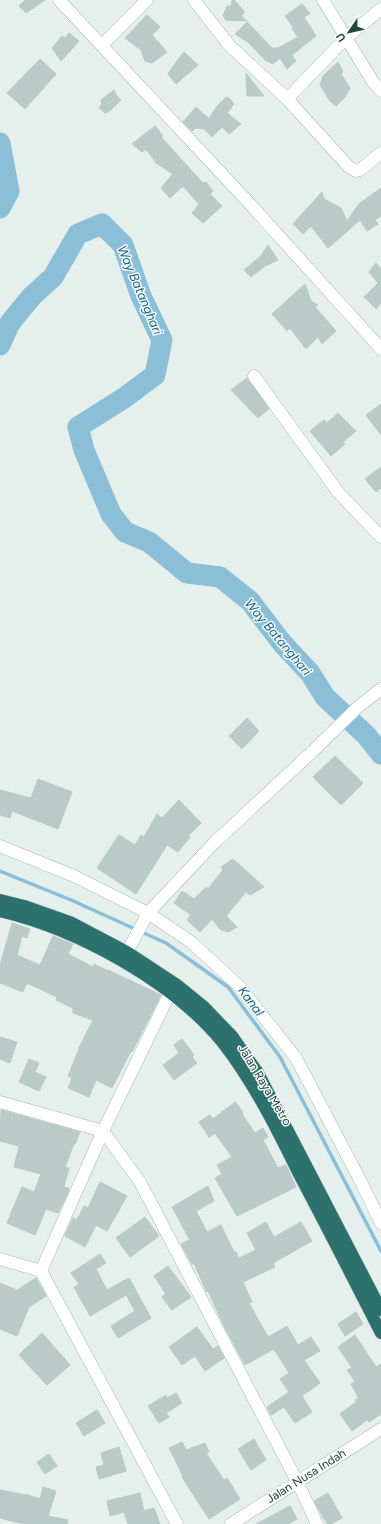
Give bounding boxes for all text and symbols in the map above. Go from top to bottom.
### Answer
north arrow [329,12,369,52]
text: U [333,30,349,44]
water label: Way Batanghari [115,243,166,338]
water label: Way Batanghari [242,596,315,679]
water label: Kanal [235,983,267,1019]
street label: Jalan Raya Metro [235,1042,295,1128]
street label: Jalan Nusa Indah [264,1446,349,1506]

